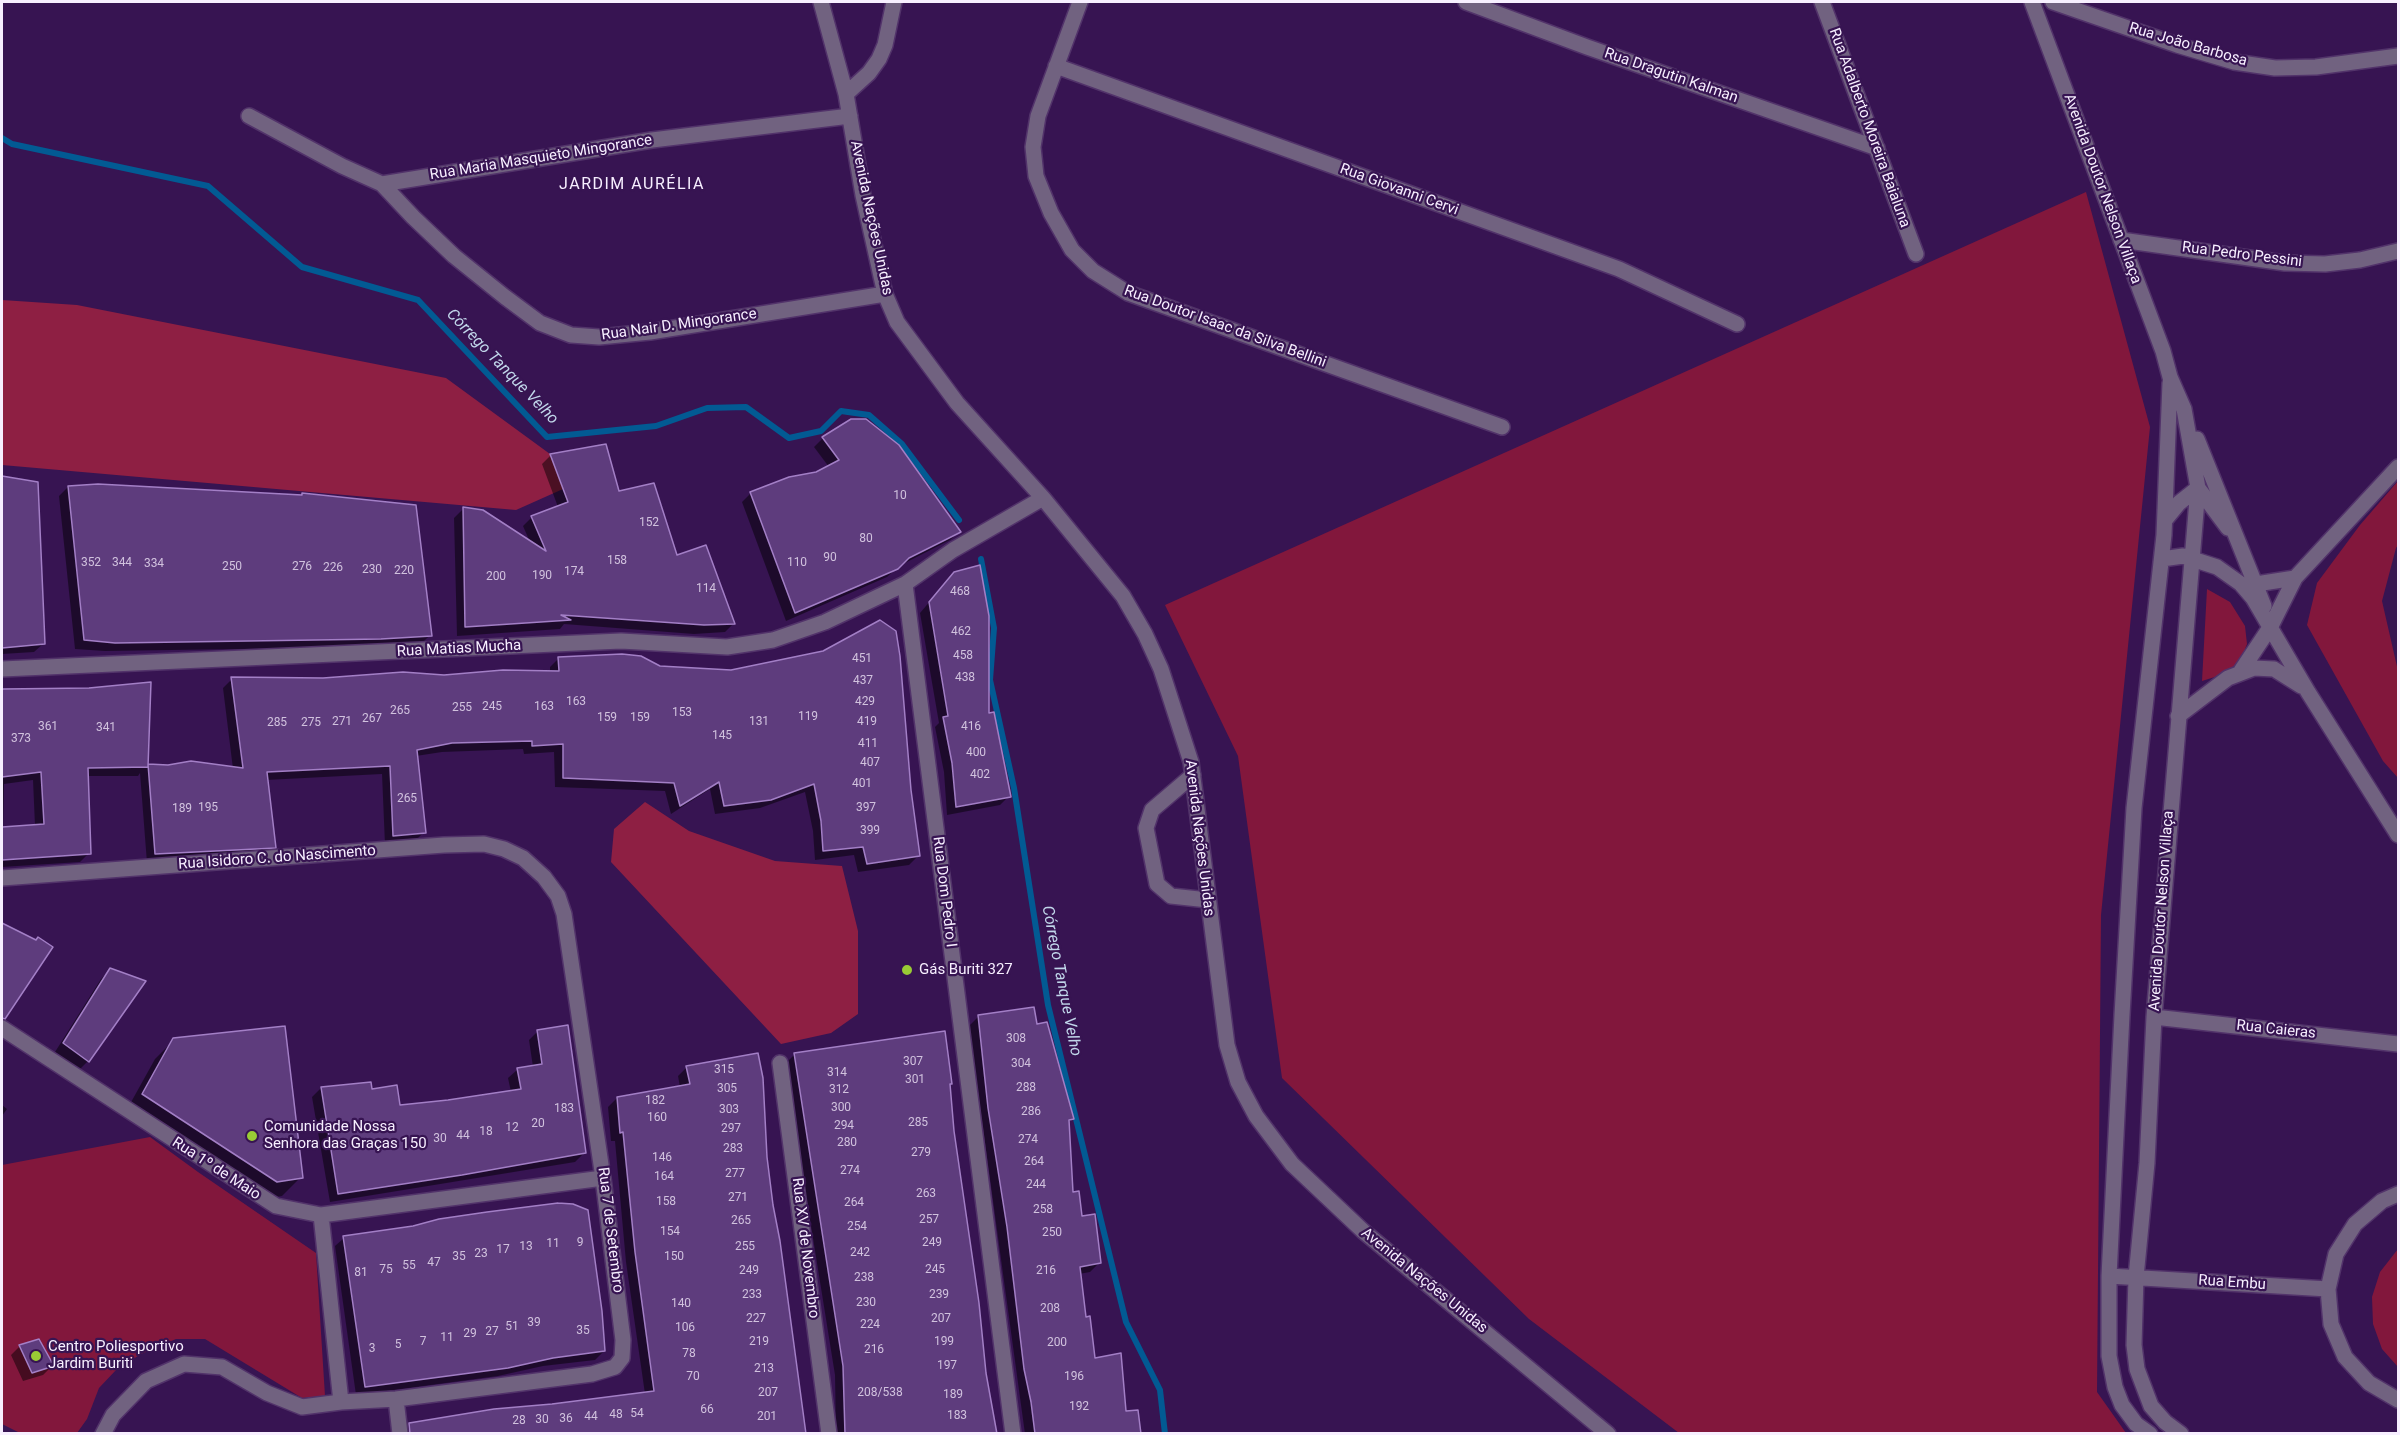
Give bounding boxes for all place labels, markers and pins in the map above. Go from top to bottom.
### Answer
place label: Gás Buriti 327 [919,961,1013,979]
marker: Gás Buriti 327 [900,963,914,977]
place label: Comunidade Nossa Senhora das Graças 150 [264,1118,427,1153]
marker: Comunidade Nossa Senhora das Graças 150 [245,1129,259,1143]
place label: Centro Poliesportivo Jardim Buriti [48,1338,184,1373]
marker: Centro Poliesportivo Jardim Buriti [29,1349,43,1363]

